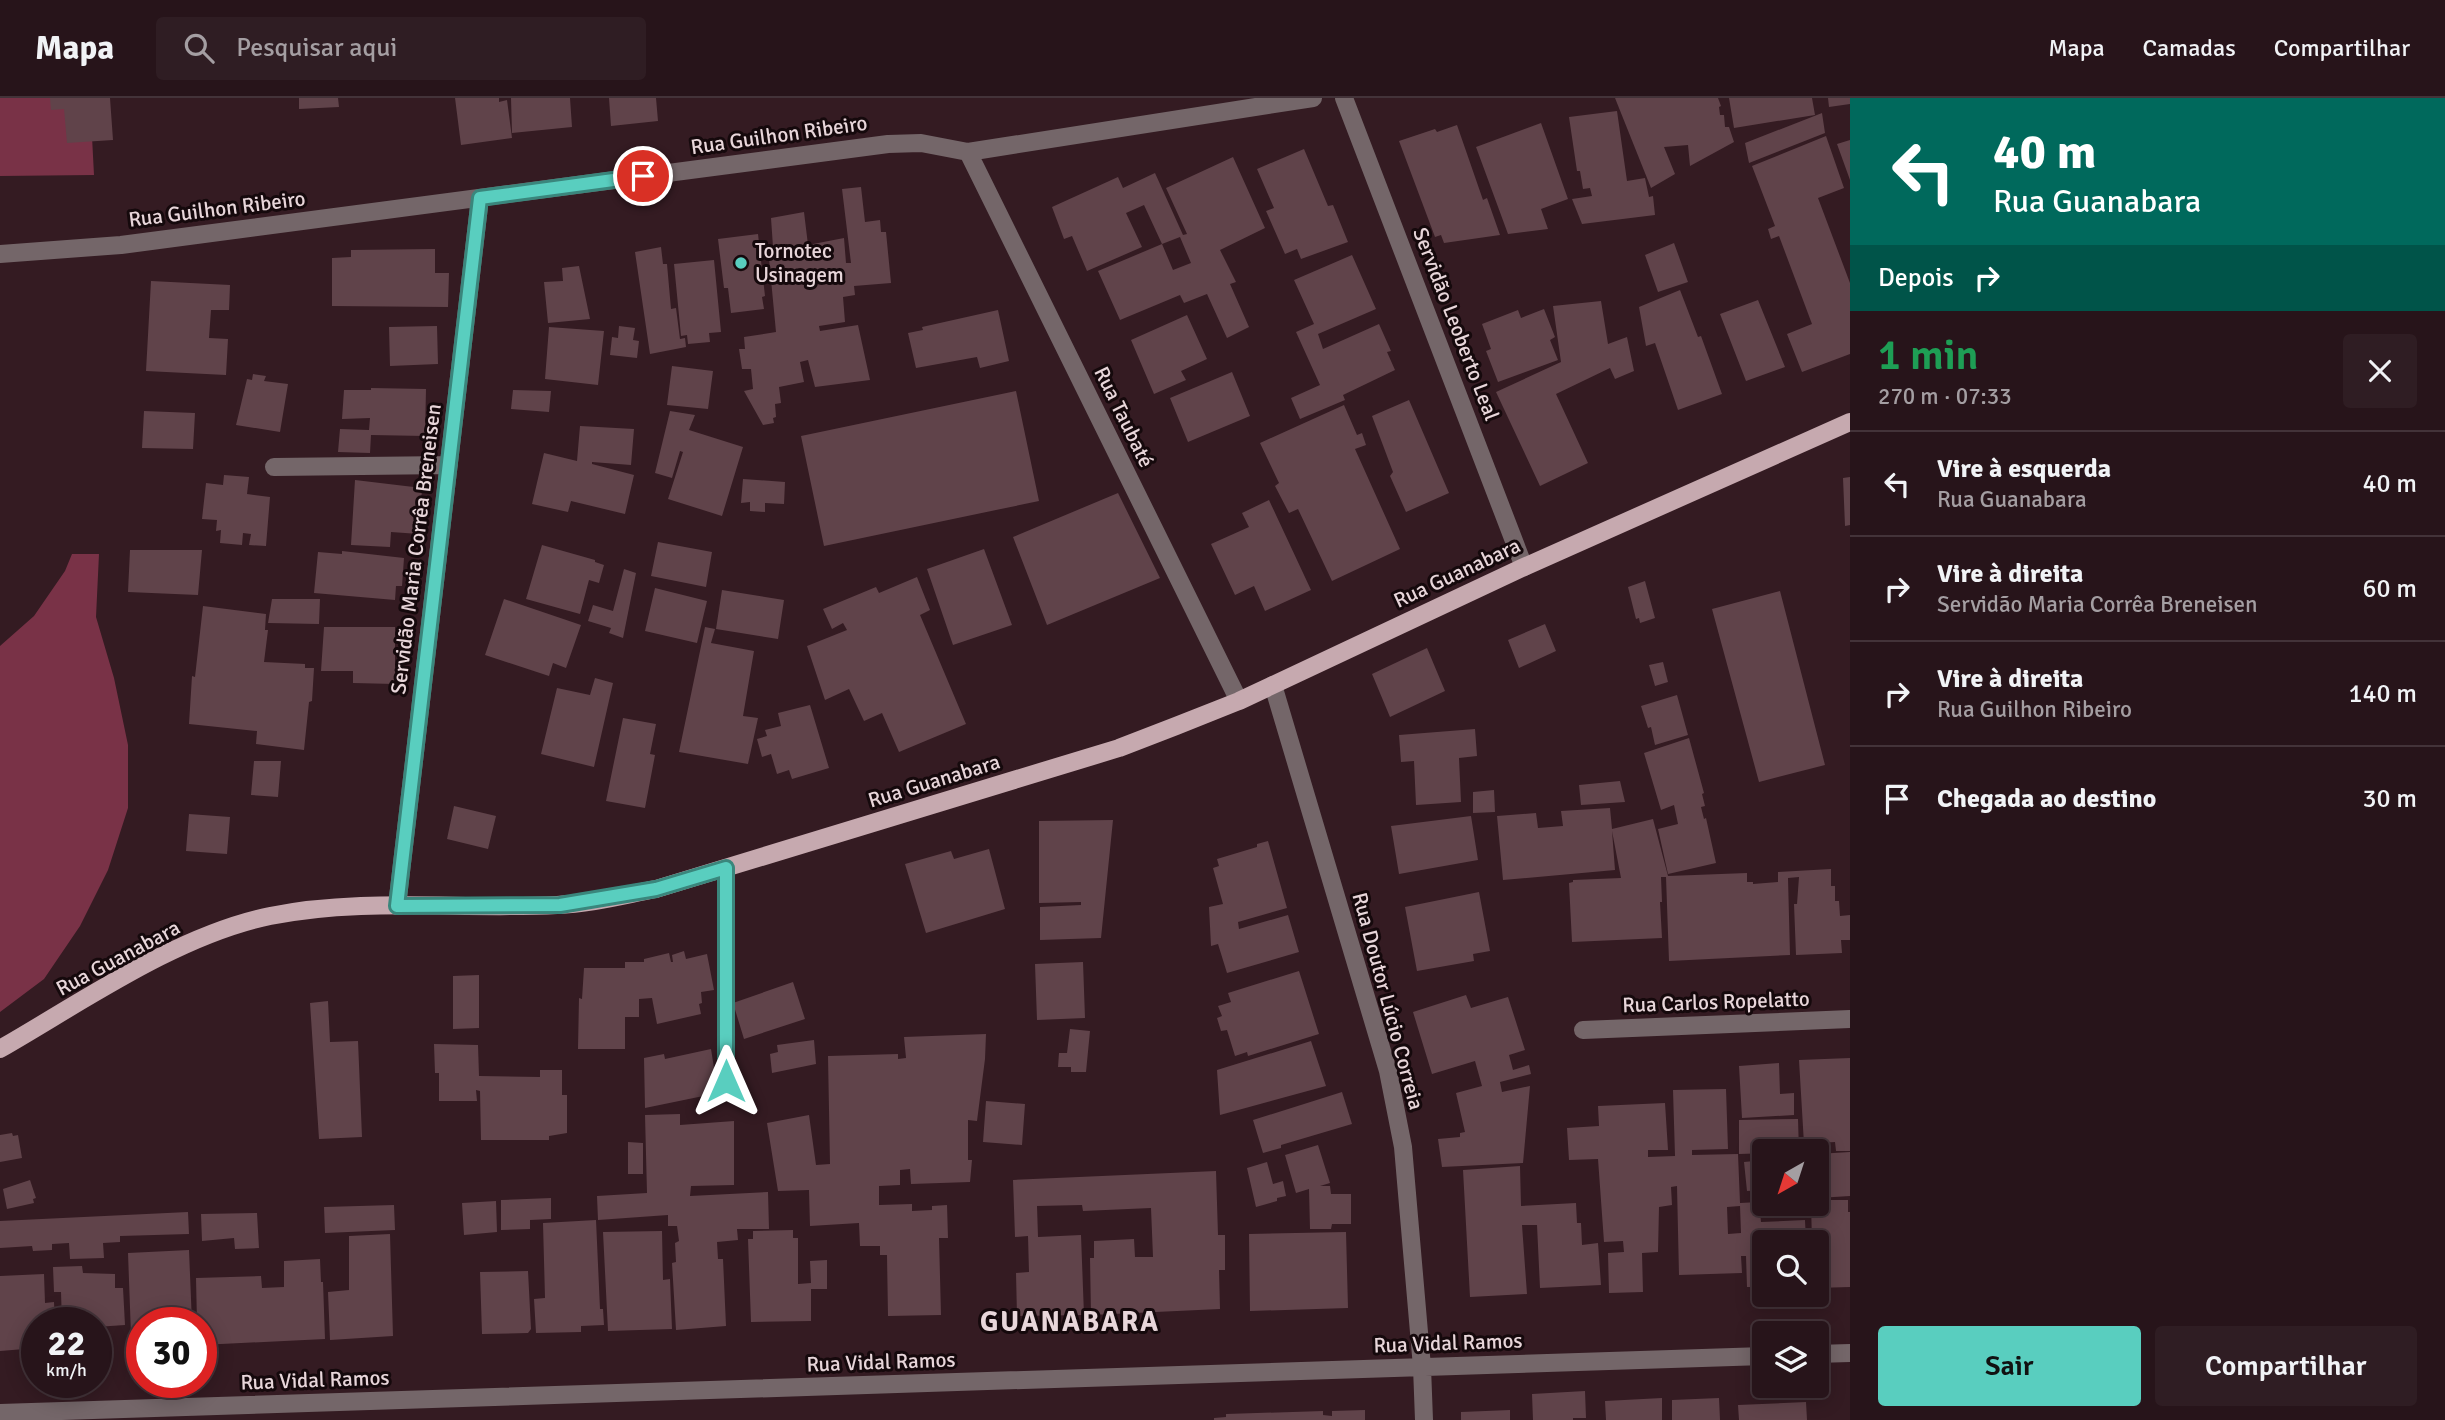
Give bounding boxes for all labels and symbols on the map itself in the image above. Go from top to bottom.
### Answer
street label: Rua Guilhon Ribeiro [689,110,869,160]
pin [613,146,673,206]
street label: Rua Guilhon Ribeiro [127,185,307,233]
street label: Servidão Leoberto Leal [1407,224,1505,424]
place label: Tornotec Usinagem [755,238,844,288]
marker: Tornotec Usinagem [733,255,749,271]
street label: Rua Taubaté [1088,362,1160,472]
street label: Servidão Maria Corrêa Breneisen [385,402,447,696]
street label: Rua Guanabara [1390,532,1524,614]
street label: Rua Guanabara [865,749,1003,813]
street label: Rua Doutor Lúcio Correia [1346,889,1430,1113]
street label: Rua Guanabara [52,914,184,1002]
street label: Rua Carlos Ropelatto [1622,986,1810,1018]
position arrow [689,1044,763,1118]
north arrow [1752,1139,1829,1216]
district label: GUANABARA [980,1305,1160,1339]
speed limit sign: 30 [126,1307,217,1398]
street label: Rua Vidal Ramos [1373,1327,1523,1359]
street label: Rua Vidal Ramos [806,1346,956,1378]
street label: Rua Vidal Ramos [240,1364,390,1396]

